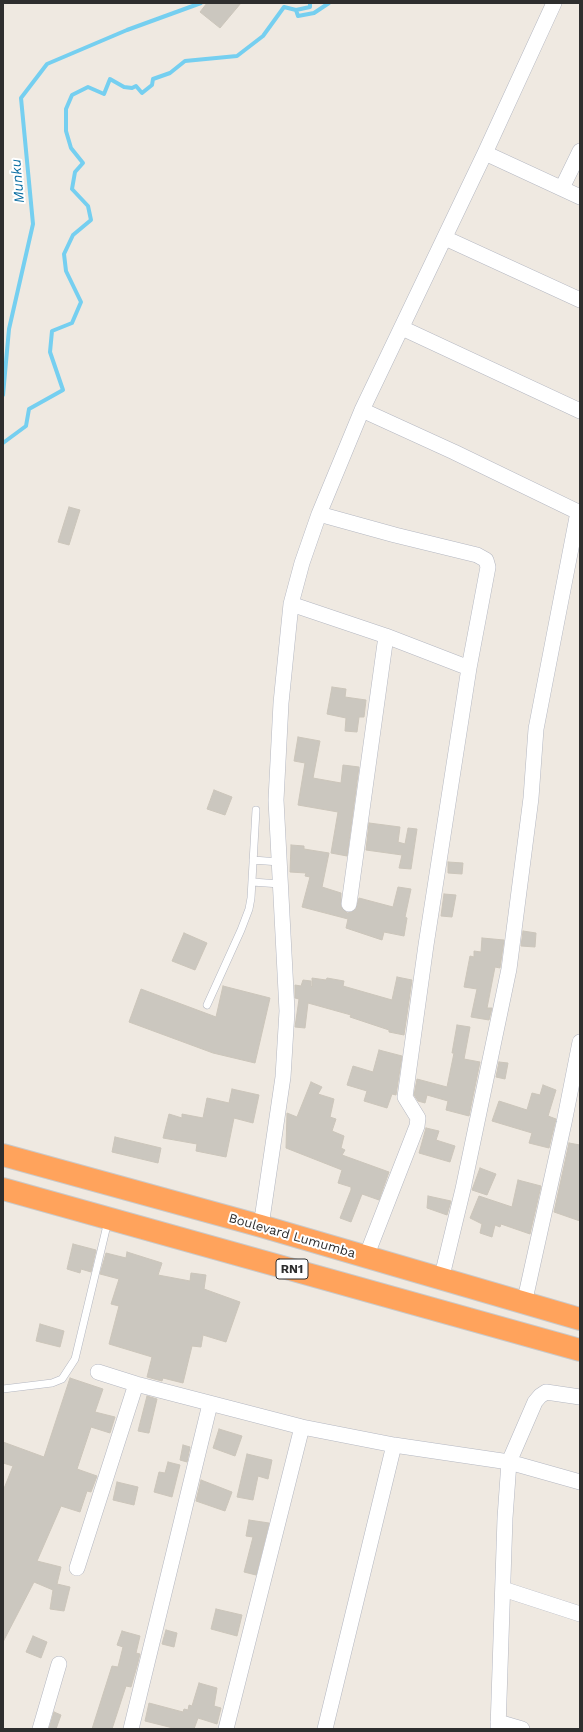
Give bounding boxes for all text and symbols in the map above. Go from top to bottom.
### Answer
water label: Munku [8,158,28,204]
street label: Boulevard Lumumba [227,1210,357,1262]
road number: RN1 [276,1259,308,1279]

